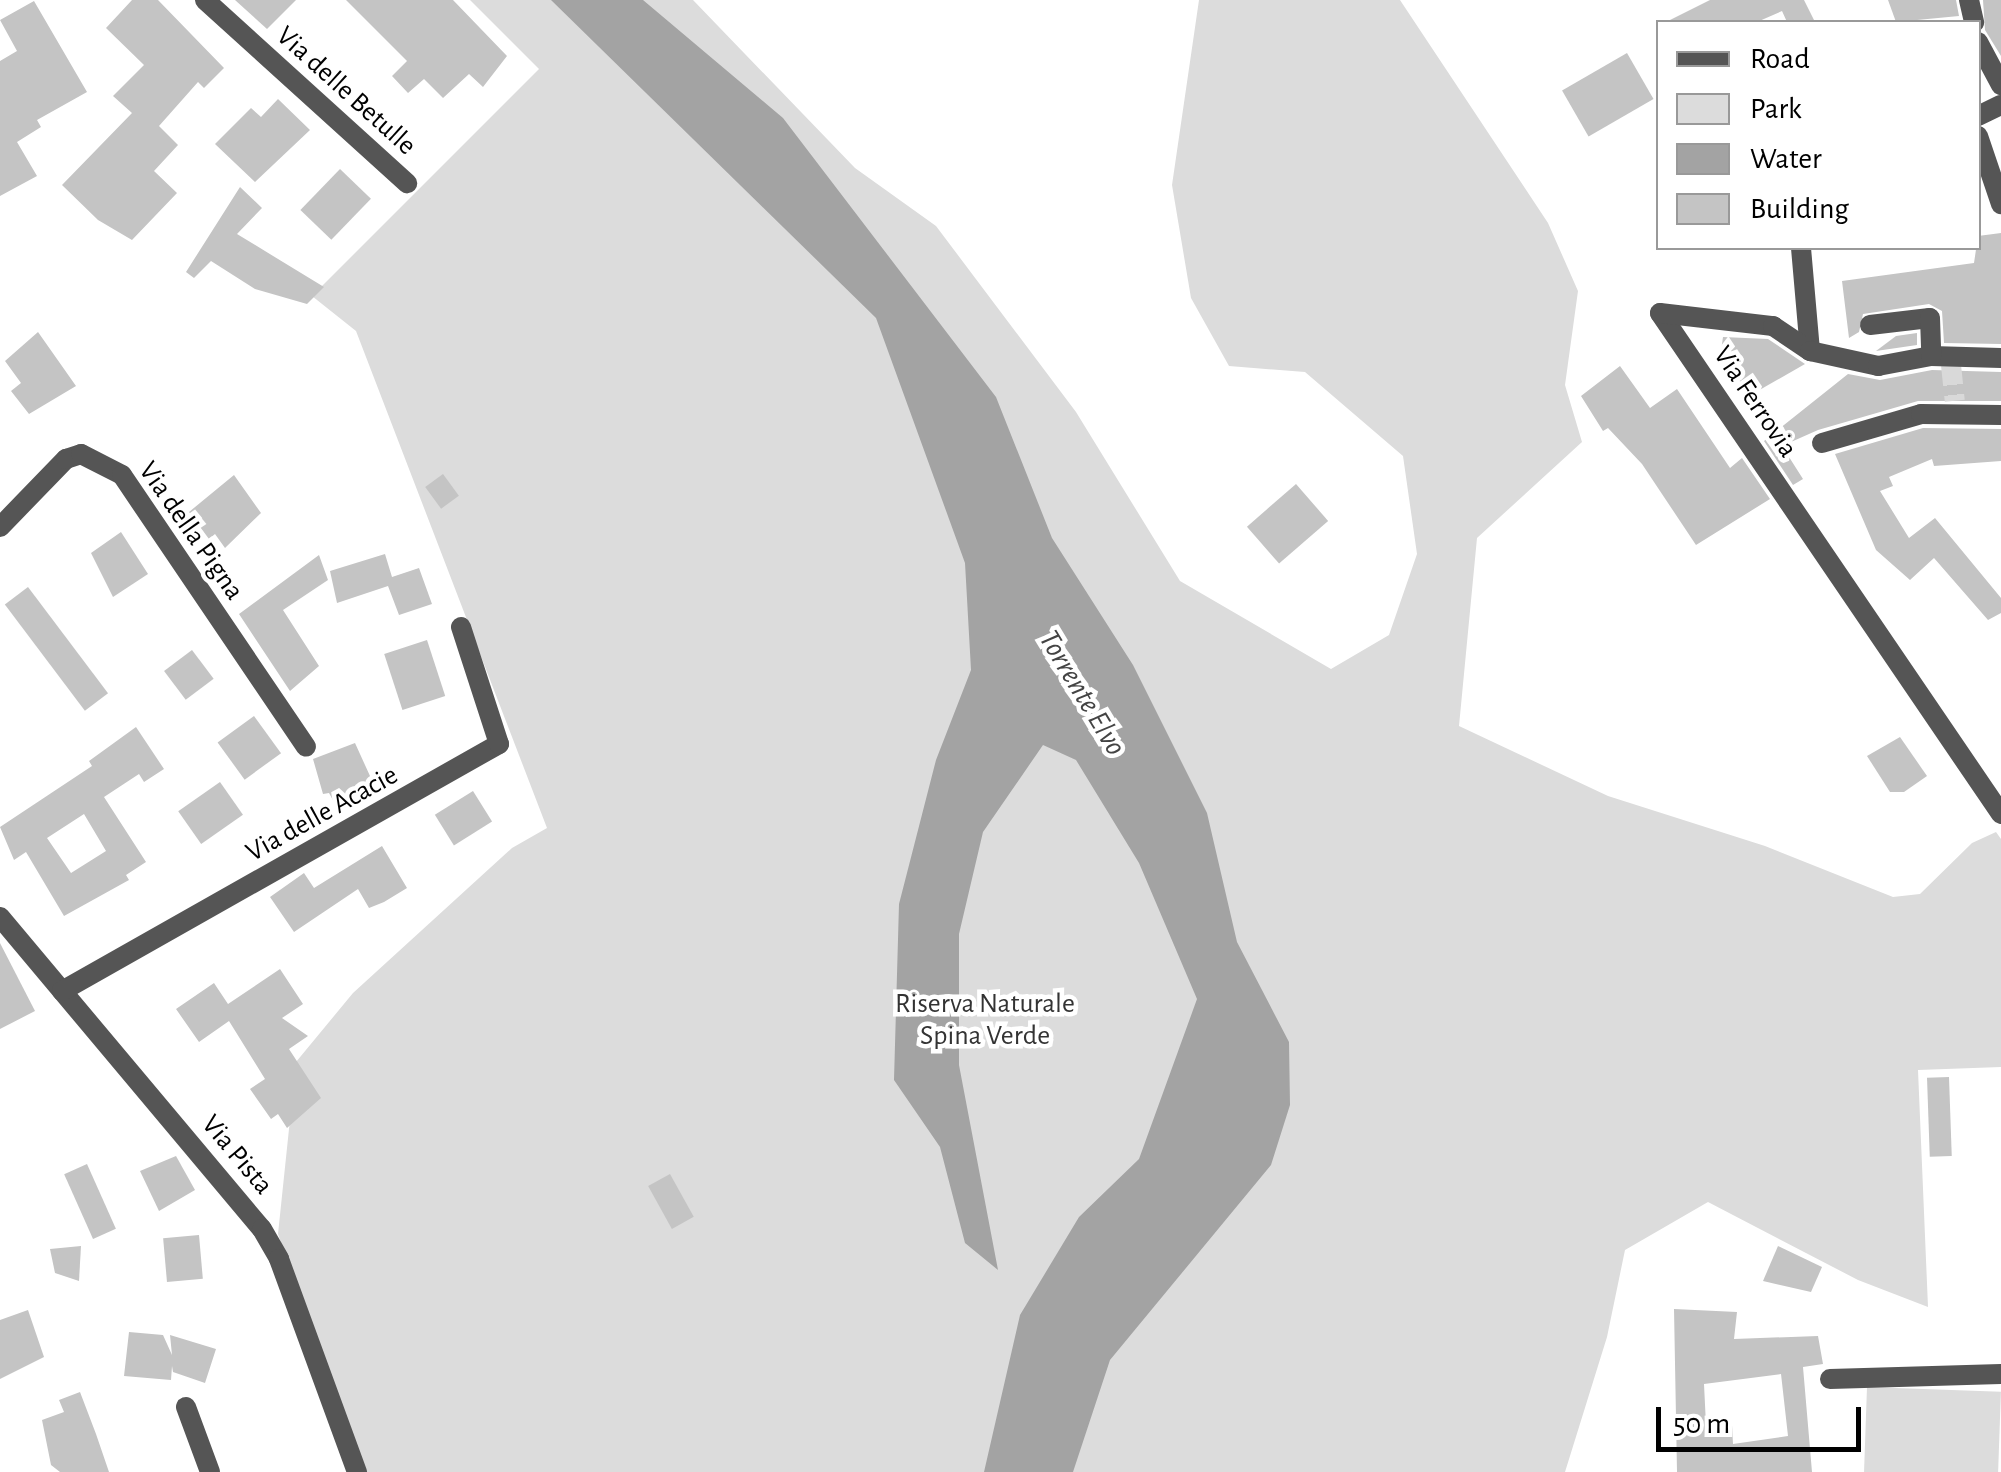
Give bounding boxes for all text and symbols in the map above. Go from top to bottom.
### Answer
street label: Via delle Betulle [269,19,423,163]
legend [1656,20,1981,250]
text: Road [1750,44,1810,74]
text: Park [1750,94,1802,124]
text: Water [1750,144,1822,174]
text: Building [1750,194,1849,224]
street label: Via Ferrovia [1706,340,1804,464]
street label: Via della Pigna [131,455,251,607]
water label: Torrente Elvo [1031,624,1133,762]
street label: Via delle Acacie [240,758,404,870]
park label: Riserva Naturale Spina Verde [895,987,1075,1053]
street label: Via Pista [194,1108,280,1202]
scale bar [1661,1387,1866,1449]
text: 50 m [1673,1409,1730,1439]

